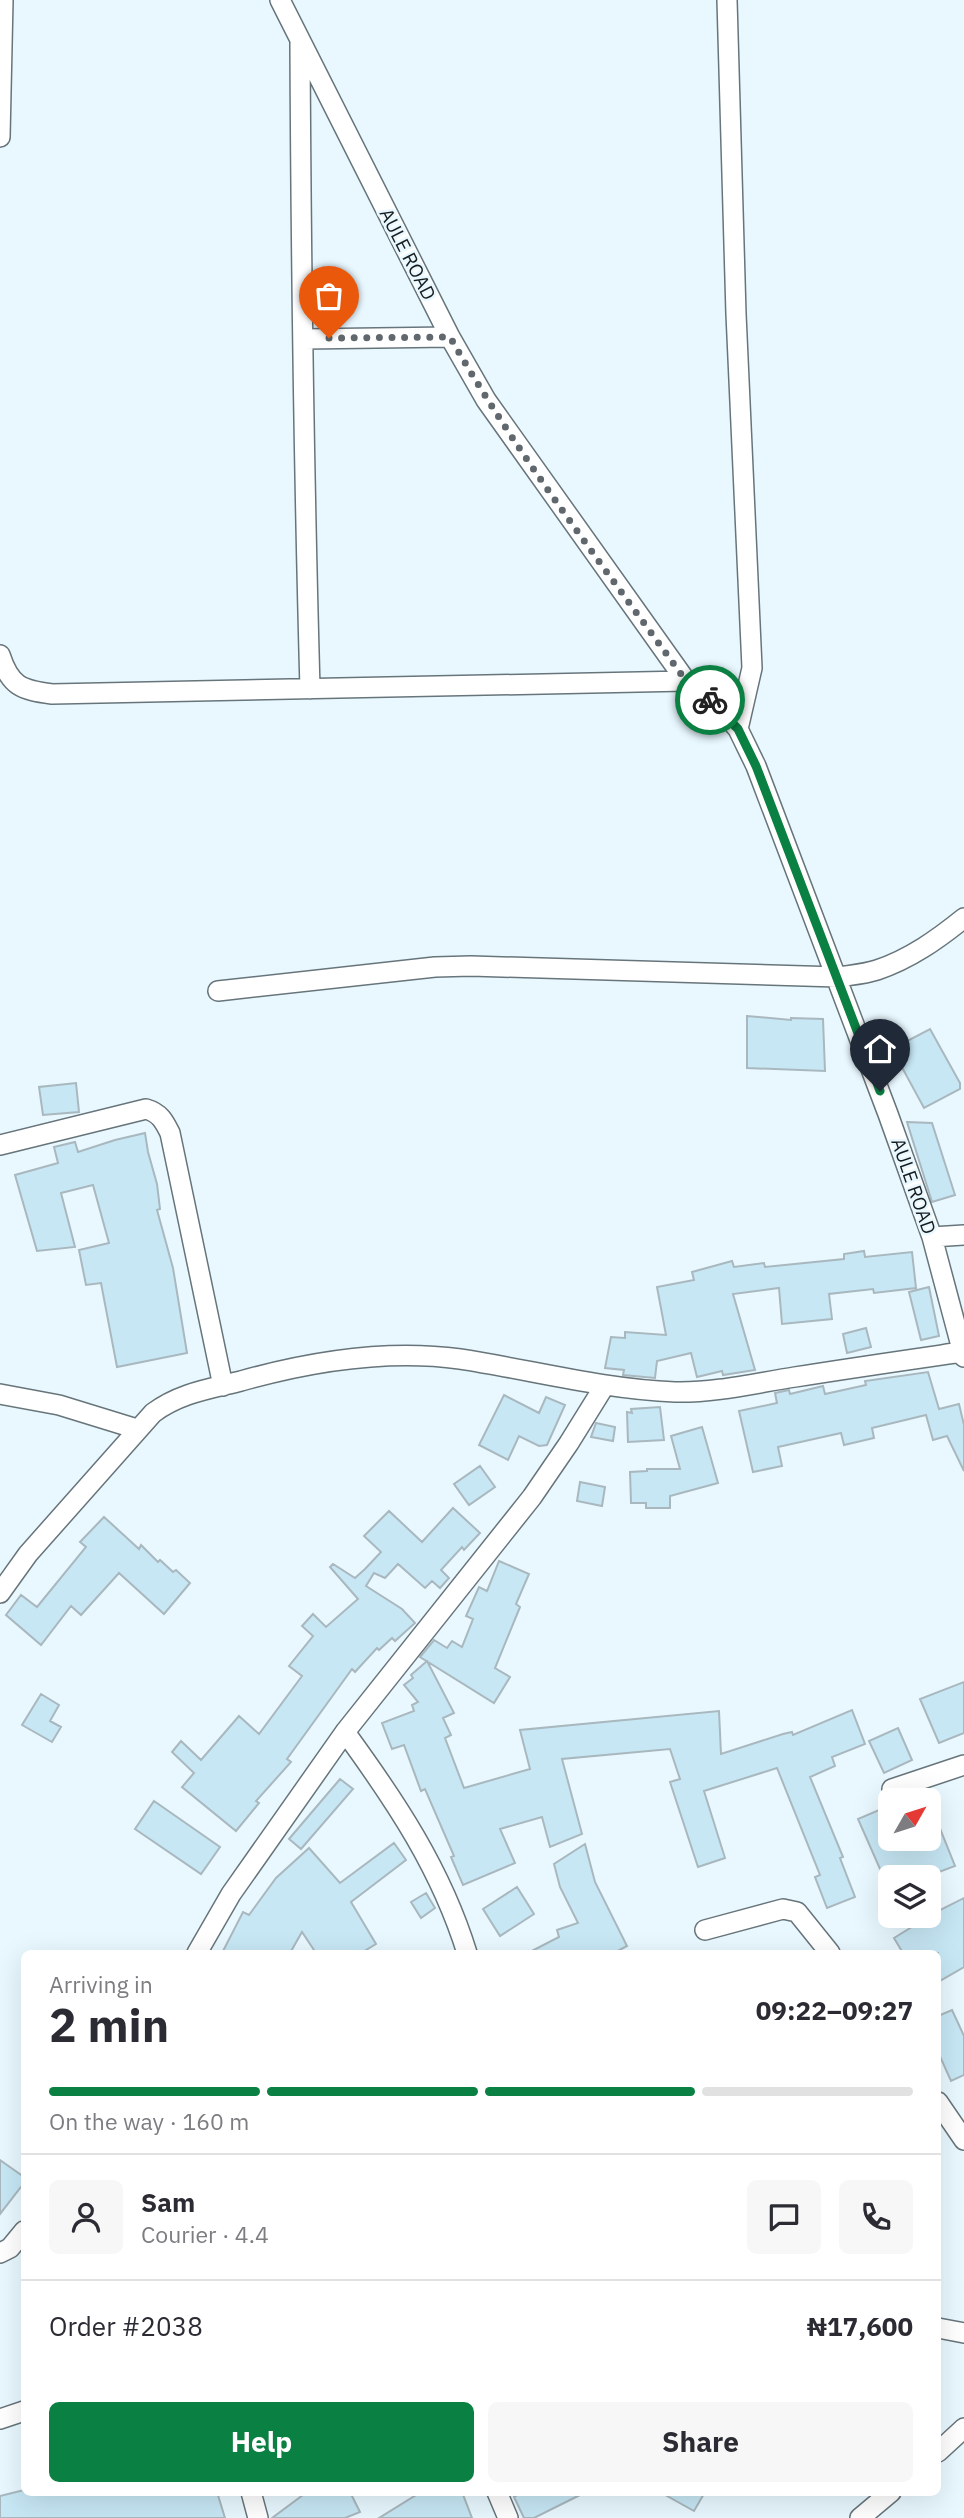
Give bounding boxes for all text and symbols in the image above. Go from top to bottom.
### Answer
street label: AULE ROAD [375,204,441,304]
pin [299,266,359,338]
icon: bag [310,277,348,315]
courier [675,665,745,735]
icon: bike [691,681,729,719]
pin [850,1019,910,1091]
icon: home [861,1030,899,1068]
street label: AULE ROAD [886,1135,942,1237]
north arrow [878,1788,942,1852]
map controls [878,1788,941,1928]
button: layers [878,1865,941,1928]
text: Arriving in [49,1969,153,1999]
text: 09:22–09:27 [756,1993,913,2027]
text: 2 min [49,1995,169,2055]
text: On the way · 160 m [49,2106,249,2136]
button: person [49,2180,123,2254]
button: chat [747,2180,821,2254]
button: phone [839,2180,913,2254]
text: Sam [141,2185,195,2219]
text: Courier · 4.4 [141,2219,269,2249]
text: Order #2038 [49,2309,203,2343]
text: ₦17,600 [807,2309,913,2343]
button: Help [49,2402,474,2482]
button: Share [488,2402,913,2482]

